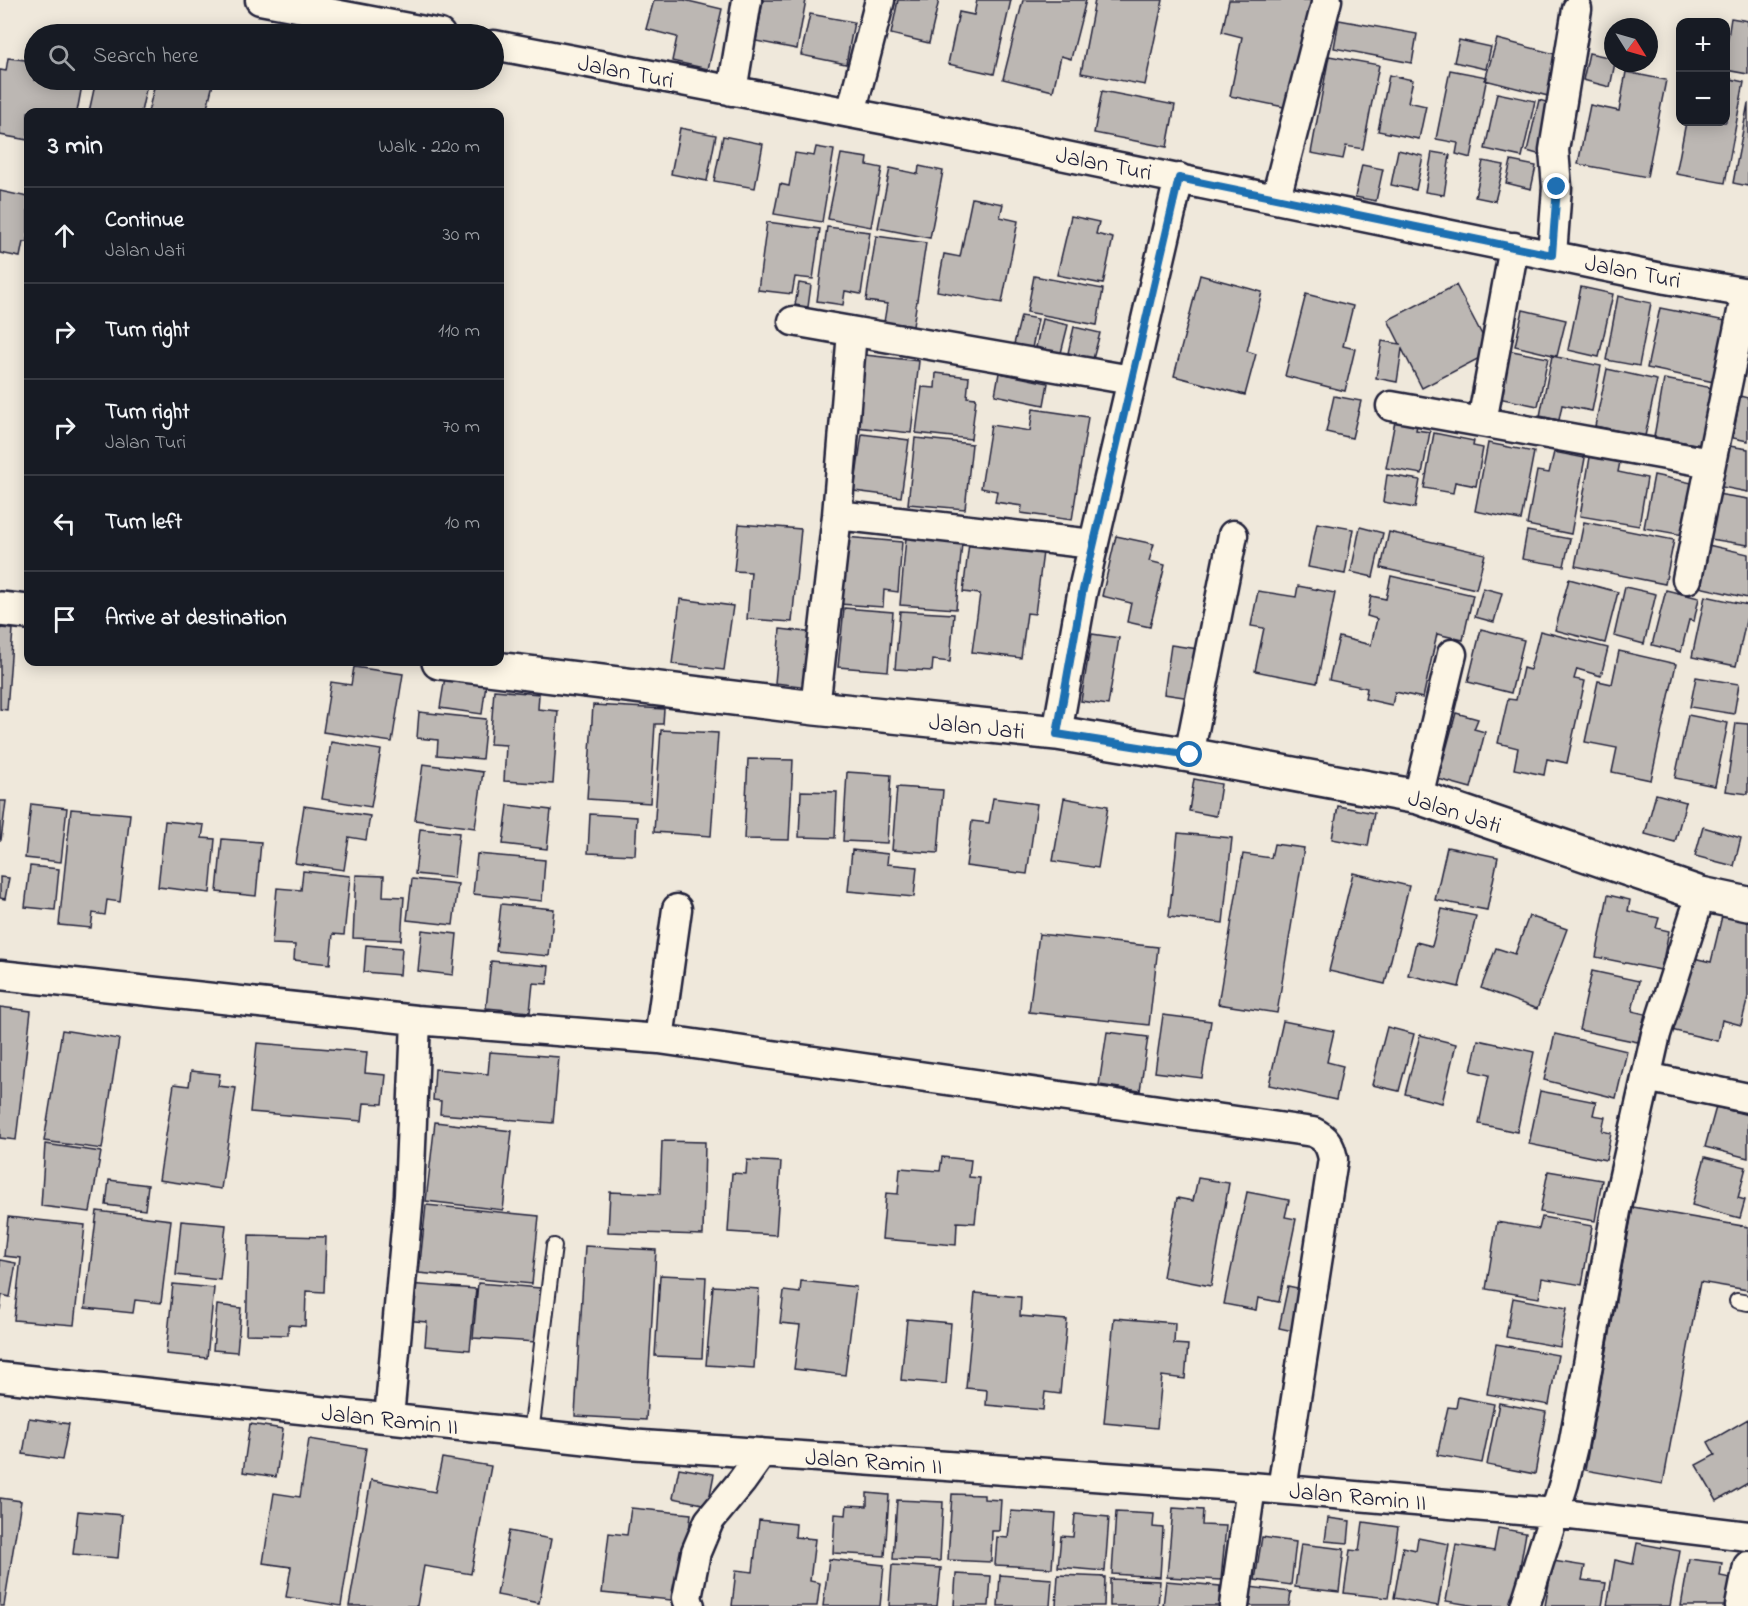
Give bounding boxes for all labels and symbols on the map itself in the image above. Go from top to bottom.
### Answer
north arrow [1604,18,1658,72]
street label: Jalan Turi [574,47,677,100]
street label: Jalan Turi [1052,139,1155,192]
route end [1543,173,1569,199]
street label: Jalan Turi [1581,247,1684,300]
street label: Jalan Jati [927,706,1027,751]
route start [1176,741,1202,767]
street label: Jalan Jati [1403,782,1506,845]
street label: Jalan Ramin II [319,1397,460,1446]
street label: Jalan Ramin II [804,1441,944,1486]
street label: Jalan Ramin II [1288,1475,1428,1522]

